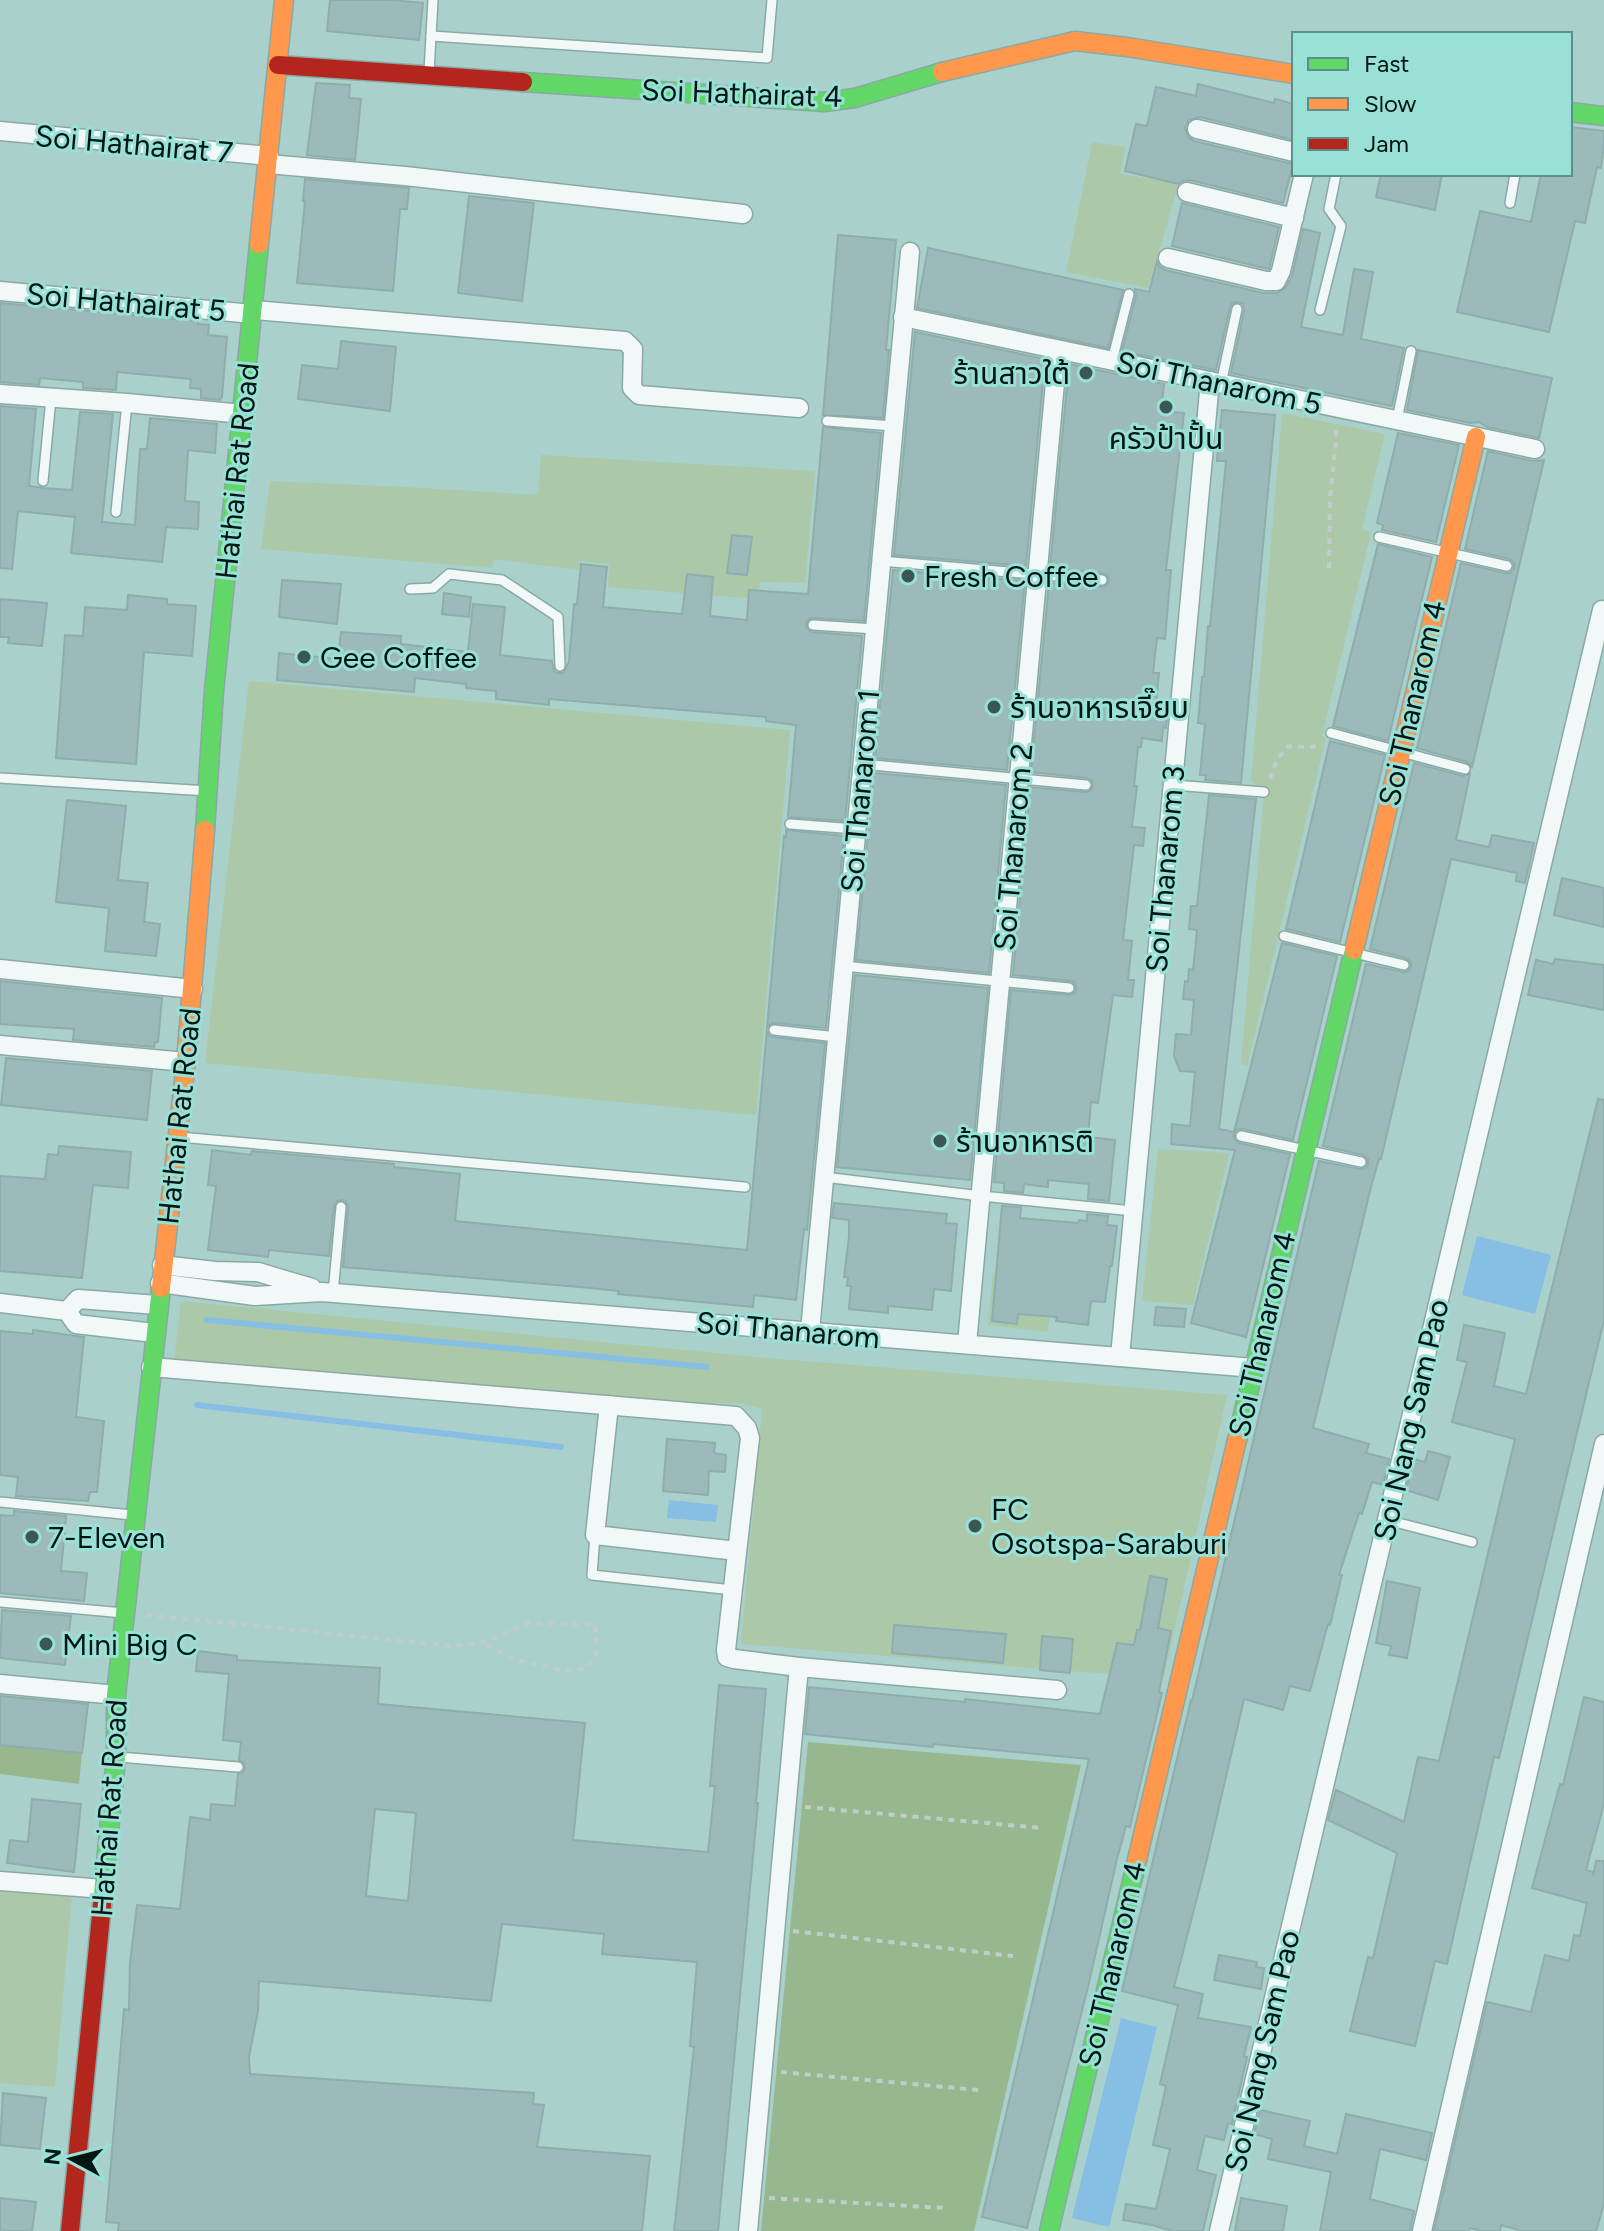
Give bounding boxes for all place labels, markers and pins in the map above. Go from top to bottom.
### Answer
place label: ร้านสาวใต้ [953,355,1070,392]
marker: ร้านสาวใต้ [1077,364,1095,382]
marker: ครัวป้าปั้น [1157,398,1175,416]
place label: ครัวป้าปั้น [1109,419,1223,457]
place label: Fresh Coffee [924,558,1098,595]
marker: Fresh Coffee [899,567,917,585]
place label: Gee Coffee [320,639,477,676]
marker: Gee Coffee [295,648,313,666]
place label: ร้านอาหารเจี๊ยบ [1010,687,1189,726]
marker: ร้านอาหารเจี๊ยบ [985,698,1003,716]
place label: ร้านอาหารติ [956,1123,1094,1160]
marker: ร้านอาหารติ [931,1132,949,1150]
place label: FC Osotspa-Saraburi [991,1491,1227,1562]
marker: FC Osotspa-Saraburi [966,1517,984,1535]
place label: 7-Eleven [48,1519,165,1556]
marker: 7-Eleven [23,1528,41,1546]
place label: Mini Big C [62,1626,197,1663]
marker: Mini Big C [37,1635,55,1653]

